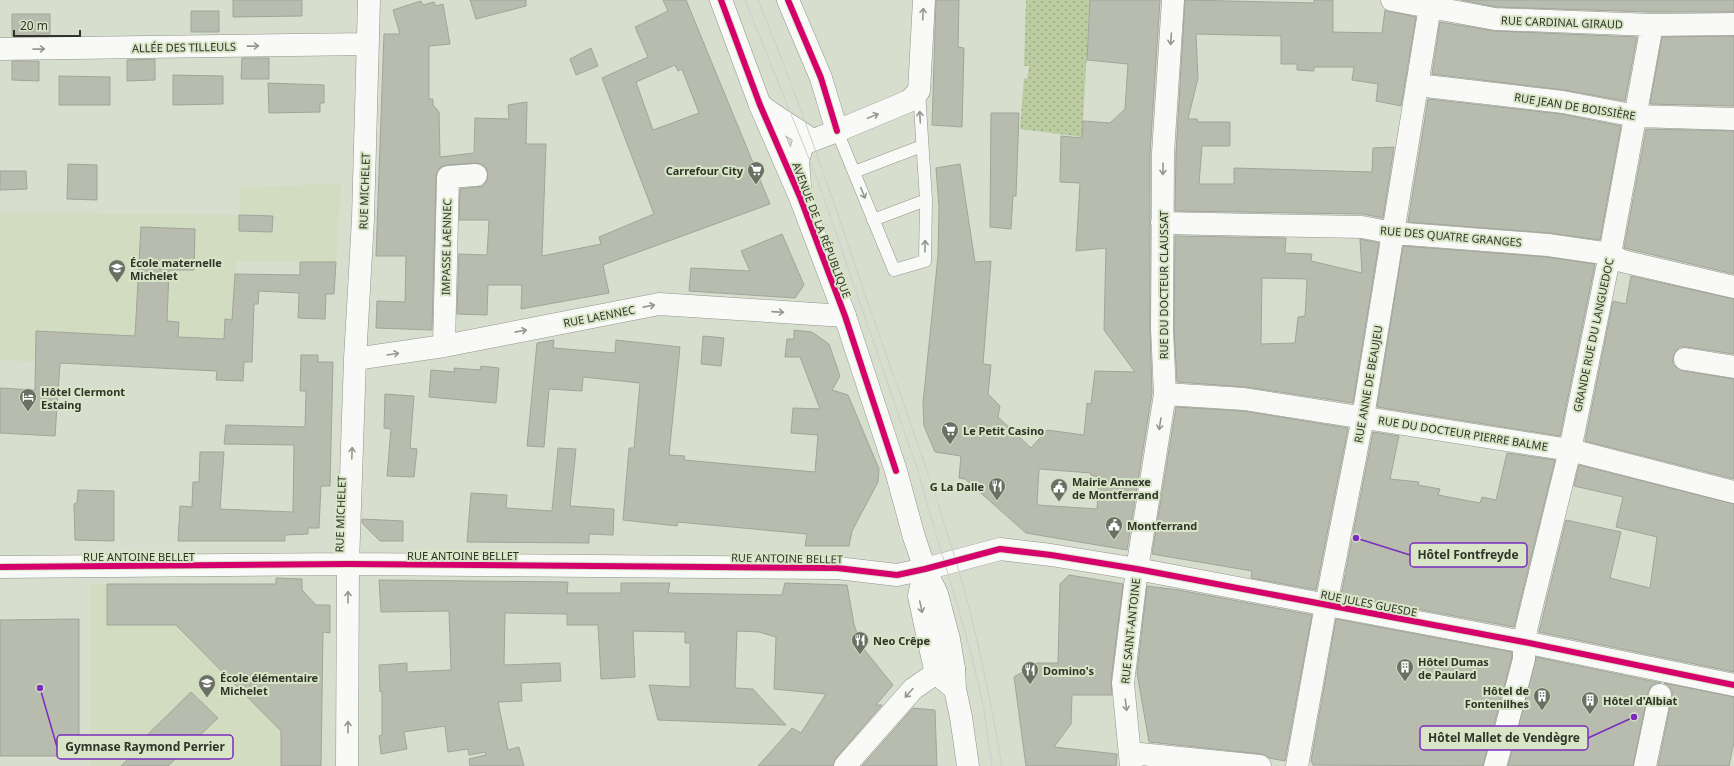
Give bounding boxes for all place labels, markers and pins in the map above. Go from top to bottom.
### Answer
supermarket icon: Carrefour City [746,160,766,185]
place label: Carrefour City [666,163,744,178]
place label: École maternelle Michelet [130,255,222,283]
school or university icon: École maternelle Michelet [107,258,127,283]
place label: Hôtel Clermont Estaing [41,384,125,412]
hotel icon: Hôtel Clermont Estaing [18,387,38,412]
supermarket icon: Le Petit Casino [940,420,960,445]
place label: Le Petit Casino [963,423,1044,438]
place label: Mairie Annexe de Montferrand [1072,474,1159,502]
restaurant icon: G La Dalle [987,476,1007,501]
public building icon: Mairie Annexe de Montferrand [1049,477,1069,502]
place label: G La Dalle [930,479,984,494]
public building icon: Montferrand [1104,515,1124,540]
place label: Montferrand [1127,518,1197,533]
callout: Hôtel Fontfreyde [1410,543,1527,567]
restaurant icon: Neo Crêpe [850,630,870,655]
place label: Neo Crêpe [873,633,931,648]
place label: Hôtel Dumas de Paulard [1418,654,1489,682]
building icon: Hôtel Dumas de Paulard [1395,657,1415,682]
restaurant icon: Domino's [1020,660,1040,685]
place label: Domino's [1043,663,1094,678]
place label: École élémentaire Michelet [220,670,319,698]
school or university icon: École élémentaire Michelet [197,673,217,698]
place label: Hôtel de Fontenilhes [1465,683,1529,711]
building icon: Hôtel de Fontenilhes [1532,686,1552,711]
building icon: Hôtel d'Albiat [1580,690,1600,715]
place label: Hôtel d'Albiat [1603,693,1678,708]
callout: Hôtel Mallet de Vendègre [1420,726,1588,750]
callout: Gymnase Raymond Perrier [57,735,233,759]

